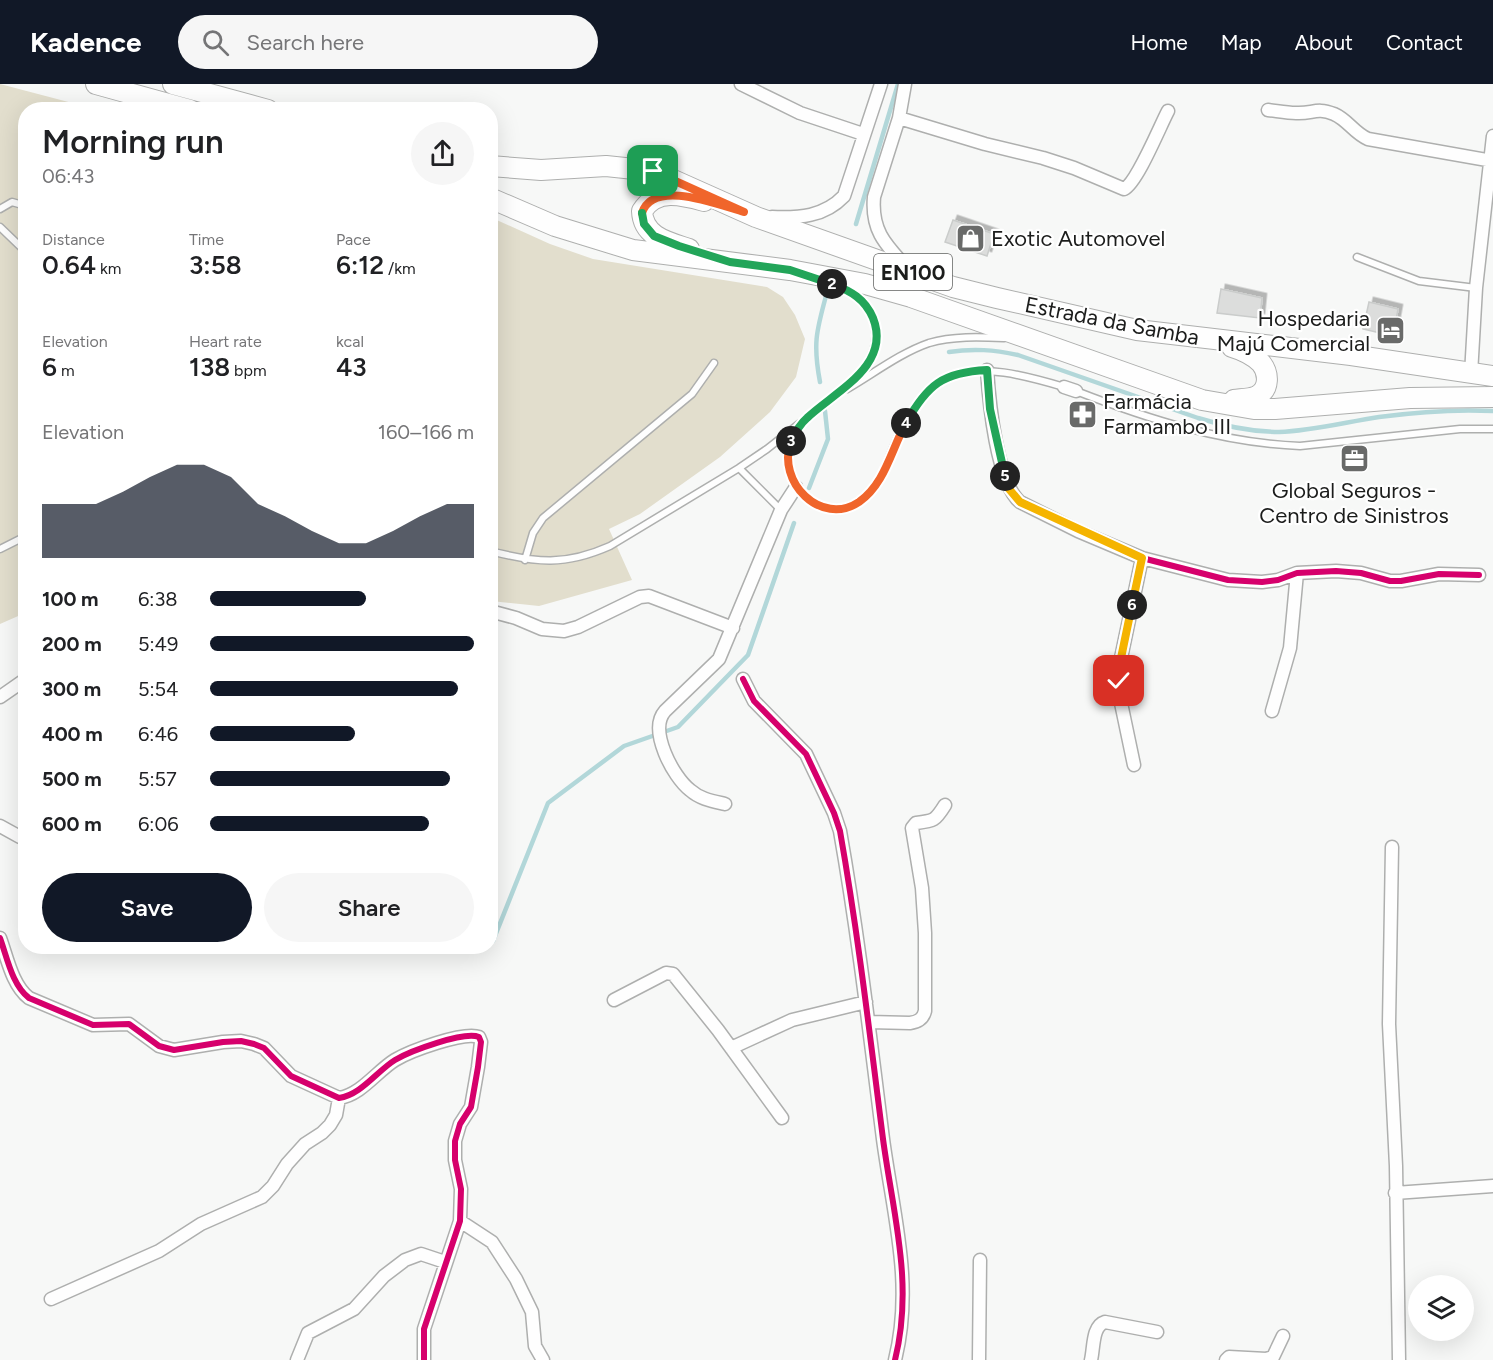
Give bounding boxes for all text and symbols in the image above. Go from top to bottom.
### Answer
search box [178,15,598,69]
text: Kadence [30,25,142,59]
icon: search [199,26,232,59]
text: Search here [247,29,364,56]
text: Home [1131,30,1188,55]
text: Map [1221,30,1262,55]
text: About [1295,30,1353,55]
text: Contact [1386,30,1463,55]
text: Morning run [42,122,224,161]
button: share [411,122,474,185]
pin [627,145,678,196]
icon: arrive [636,154,669,187]
text: 06:43 [42,164,95,188]
shop icon: Exotic Automovel [954,222,986,254]
place label: Exotic Automovel [991,225,1165,252]
text: Distance [42,230,105,249]
text: Time [189,230,224,249]
text: Pace [336,230,371,249]
text: 0.64 [42,249,96,281]
text: 3:58 [189,249,242,281]
text: 6:12 [336,249,384,281]
road number: EN100 [874,254,952,290]
text: km [96,259,121,278]
text: /km [384,259,416,278]
pin: 2 [817,269,847,299]
text: 2 [827,274,837,293]
street label: Estrada da Samba [1023,291,1201,351]
place label: Hospedaria Majú Comercial [1217,305,1370,357]
hotel icon: Hospedaria Majú Comercial [1375,315,1407,347]
text: Elevation [42,332,108,351]
text: Heart rate [189,332,262,351]
text: kcal [336,332,364,351]
text: 6 [42,351,57,383]
text: 138 [189,351,230,383]
text: 43 [336,351,367,383]
text: m [57,361,75,380]
text: bpm [230,361,267,380]
place label: Farmácia Farmambo III [1103,388,1231,440]
pharmacy icon: Farmácia Farmambo III [1066,398,1098,430]
pin: 4 [891,408,921,438]
text: 4 [901,413,911,432]
text: Elevation [42,420,124,444]
text: 160–166 m [378,420,474,444]
pin: 3 [776,426,806,456]
text: 3 [787,431,795,450]
office icon: Global Seguros - Centro de Sinistros [1338,442,1370,474]
pin: 5 [990,461,1020,491]
text: 5 [1000,466,1010,485]
place label: Global Seguros - Centro de Sinistros [1259,477,1449,529]
text: 100 m [42,587,99,611]
text: 6:38 [138,587,178,611]
pin: 6 [1117,590,1147,620]
text: 6 [1127,595,1137,614]
text: 200 m [42,632,102,656]
text: 5:49 [138,632,178,656]
pin [1093,655,1144,706]
icon: check [1102,664,1135,697]
text: 300 m [42,677,101,701]
text: 5:54 [138,677,178,701]
text: 400 m [42,722,103,746]
text: 6:46 [138,722,178,746]
text: 500 m [42,767,102,791]
text: 5:57 [138,767,177,791]
text: 600 m [42,812,102,836]
text: 6:06 [138,812,179,836]
button: Save [42,873,252,942]
button: Share [264,873,474,942]
map controls [1408,1275,1474,1341]
button: layers [1408,1275,1474,1341]

